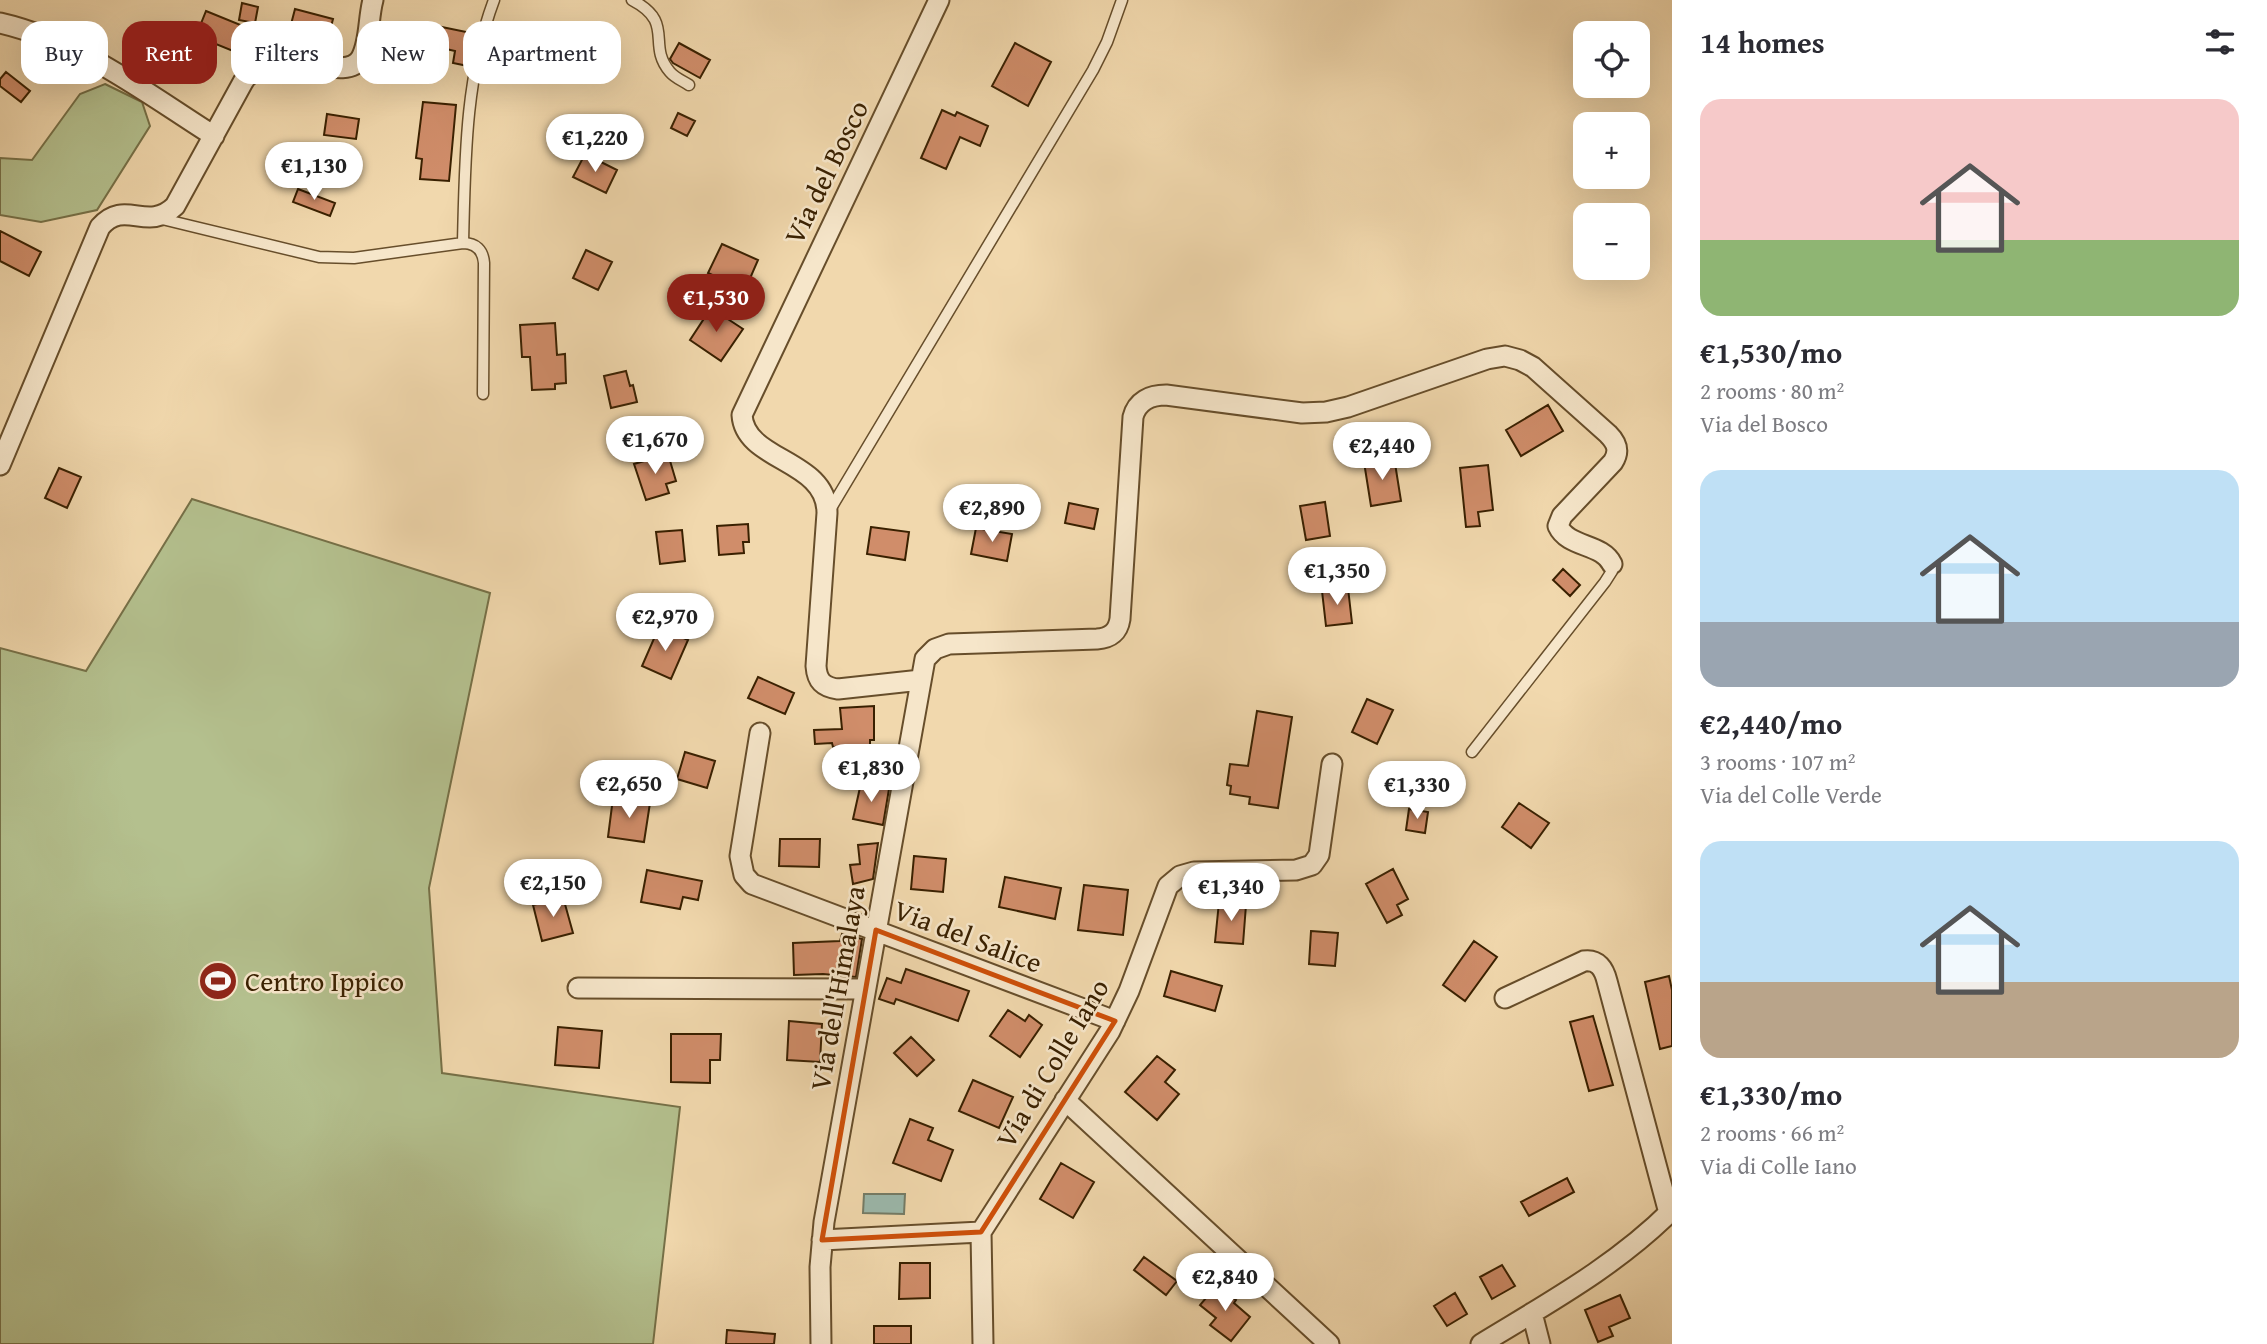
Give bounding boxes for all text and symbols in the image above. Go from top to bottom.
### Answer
text: 14 homes [1700,20,1825,64]
chip: Buy [21,21,108,84]
chip: Rent [122,21,217,84]
chip: Filters [231,21,343,84]
chip: New [357,21,449,84]
chip: Apartment [463,21,621,84]
map controls [1573,21,1650,280]
button: locate [1573,21,1650,98]
icon: filters [2201,23,2239,61]
street label: Via del Bosco [773,93,878,251]
button: + [1573,112,1650,189]
pin: €1,220 [538,114,652,174]
text: €1,220 [562,120,628,153]
pin: €1,130 [257,142,371,202]
icon: home [1907,145,2033,271]
text: €1,130 [281,148,347,181]
button: − [1573,203,1650,280]
pin: €1,530 [659,274,773,334]
text: €1,530 [683,280,749,313]
text: €1,530/mo [1700,330,1842,374]
text: 2 rooms · 80 m² [1700,374,1844,407]
text: Via del Bosco [1700,407,1828,440]
pin: €1,670 [598,416,712,476]
text: €1,670 [622,422,688,455]
pin: €2,440 [1325,422,1439,482]
text: €2,440 [1349,428,1415,461]
pin: €2,890 [935,484,1049,544]
text: €2,890 [959,490,1025,523]
icon: home [1907,516,2033,642]
pin: €1,350 [1280,548,1394,607]
text: €1,350 [1304,553,1370,586]
pin: €2,970 [608,594,722,653]
text: €2,970 [632,599,698,632]
text: €2,440/mo [1700,701,1842,745]
pin: €1,830 [814,744,928,804]
text: 3 rooms · 107 m² [1700,745,1855,778]
text: €1,830 [838,750,904,783]
pin: €2,650 [572,760,686,820]
pin: €1,330 [1360,762,1474,821]
text: €2,650 [596,766,662,799]
text: €1,330 [1384,767,1450,800]
text: Via del Colle Verde [1700,778,1882,811]
pin: €2,150 [496,860,610,919]
pin: €1,340 [1174,864,1288,923]
text: €2,150 [520,865,586,898]
text: €1,340 [1198,869,1264,902]
street label: Via dell'Himalaya [798,882,875,1093]
icon: home [1907,887,2033,1013]
street label: Via del Salice [888,888,1048,983]
sports icon: Centro Ippico [197,960,239,1002]
place label: Centro Ippico [245,960,404,1001]
street label: Via di Colle Iano [985,970,1118,1155]
text: €1,330/mo [1700,1072,1842,1116]
text: 2 rooms · 66 m² [1700,1116,1844,1149]
text: Via di Colle Iano [1700,1149,1857,1182]
pin: €2,840 [1168,1254,1282,1313]
text: €2,840 [1192,1259,1258,1292]

